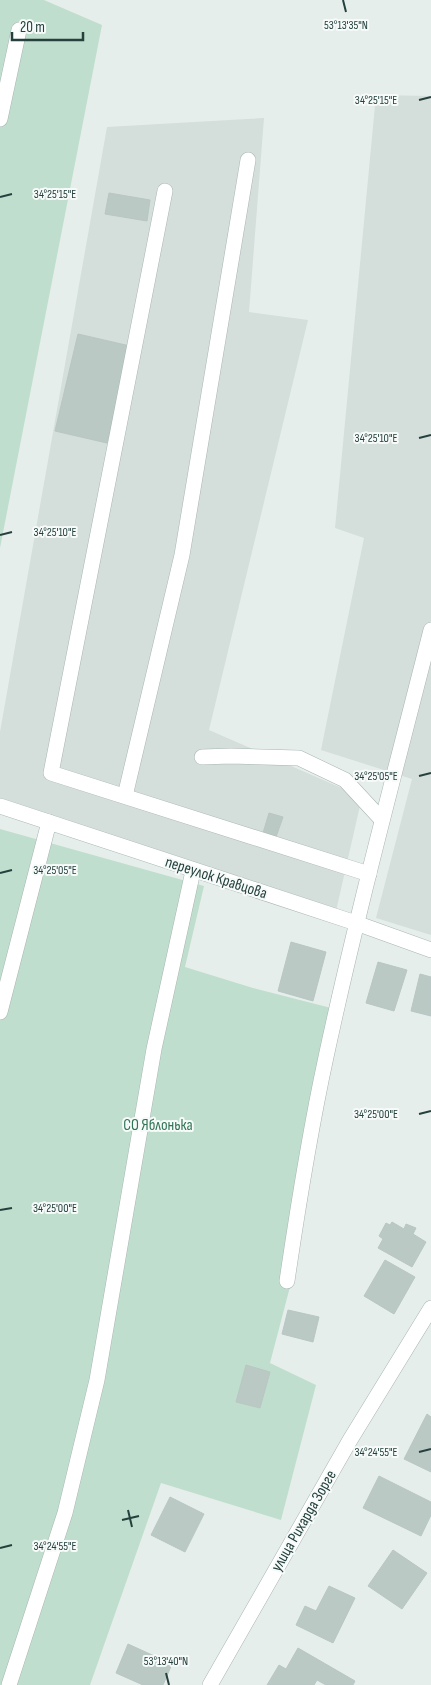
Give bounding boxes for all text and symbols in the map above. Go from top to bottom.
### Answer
scale bar [12,10,84,42]
text: 20 m [20,18,45,37]
text: 53°13'35"N [324,18,368,33]
text: 34°25'15"E [355,93,397,108]
text: 34°25'15"E [34,187,76,202]
text: 34°25'10"E [355,431,397,446]
text: 34°25'10"E [34,525,76,540]
text: 34°25'05"E [354,769,398,784]
street label: переулок Кравцова [163,853,269,903]
text: 34°25'05"E [33,863,77,878]
text: 34°25'00"E [354,1107,398,1122]
park label: СО Яблонька [123,1116,193,1135]
text: 34°25'00"E [33,1201,77,1216]
text: 34°24'55"E [354,1445,398,1460]
street label: улица Рихарда Зорге [267,1467,341,1575]
text: 34°24'55"E [33,1539,77,1554]
text: 53°13'40"N [144,1654,188,1669]

